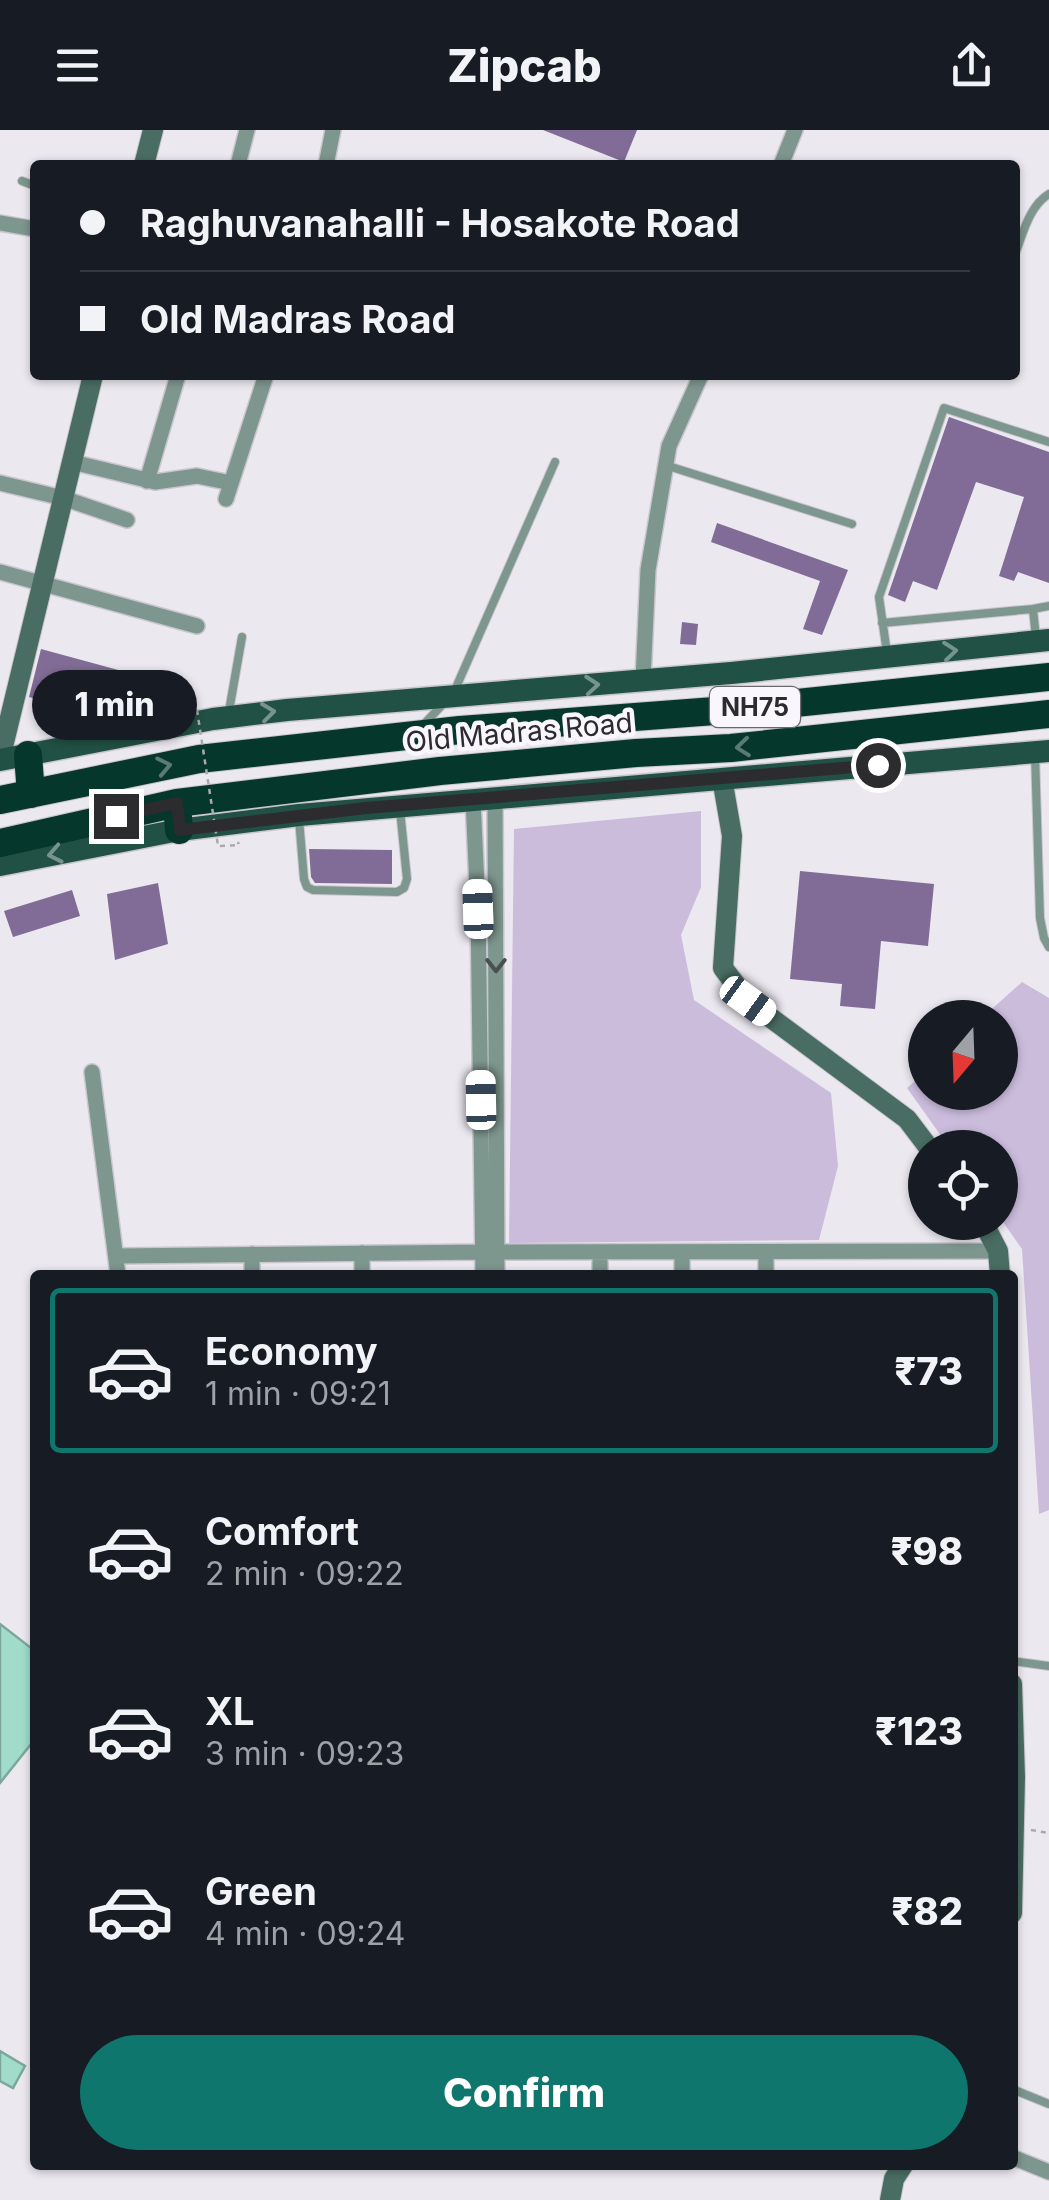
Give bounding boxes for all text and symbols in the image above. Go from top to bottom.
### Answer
icon: menu [50,38,105,93]
text: Zipcab [447,38,602,93]
icon: share [944,38,999,93]
text: Raghuvanahalli - Hosakote Road [140,200,740,246]
text: Old Madras Road [140,296,455,342]
one-way arrow [943,641,959,662]
callout: 1 min [34,671,198,741]
one-way arrow [584,675,600,696]
text: 1 min [74,685,155,724]
road number: NH75 [710,687,800,727]
one-way arrow [260,703,277,724]
street label: Old Madras Road [404,705,634,759]
one-way arrow [735,735,751,757]
route start [856,743,901,788]
one-way arrow [155,757,172,778]
route end [94,794,139,839]
one-way arrow [47,843,64,864]
car [462,878,494,940]
one-way arrow [485,958,507,973]
car [715,971,781,1031]
north arrow [908,1000,1018,1110]
map controls [908,1000,1018,1240]
car [465,1070,497,1130]
button: locate [908,1130,1018,1240]
icon: car [85,1326,175,1416]
text: Economy [205,1328,378,1374]
text: ₹73 [894,1348,963,1394]
text: 1 min · 09:21 [205,1374,391,1413]
icon: car [85,1506,175,1596]
text: Comfort [205,1508,359,1554]
text: ₹98 [890,1528,963,1574]
text: 2 min · 09:22 [205,1554,404,1593]
icon: car [85,1686,175,1776]
text: XL [205,1688,255,1734]
text: ₹123 [875,1708,963,1754]
text: 3 min · 09:23 [205,1734,404,1773]
icon: car [85,1866,175,1956]
text: Green [205,1868,317,1914]
text: ₹82 [891,1888,963,1934]
text: 4 min · 09:24 [205,1914,406,1953]
button: Confirm [80,2035,968,2150]

